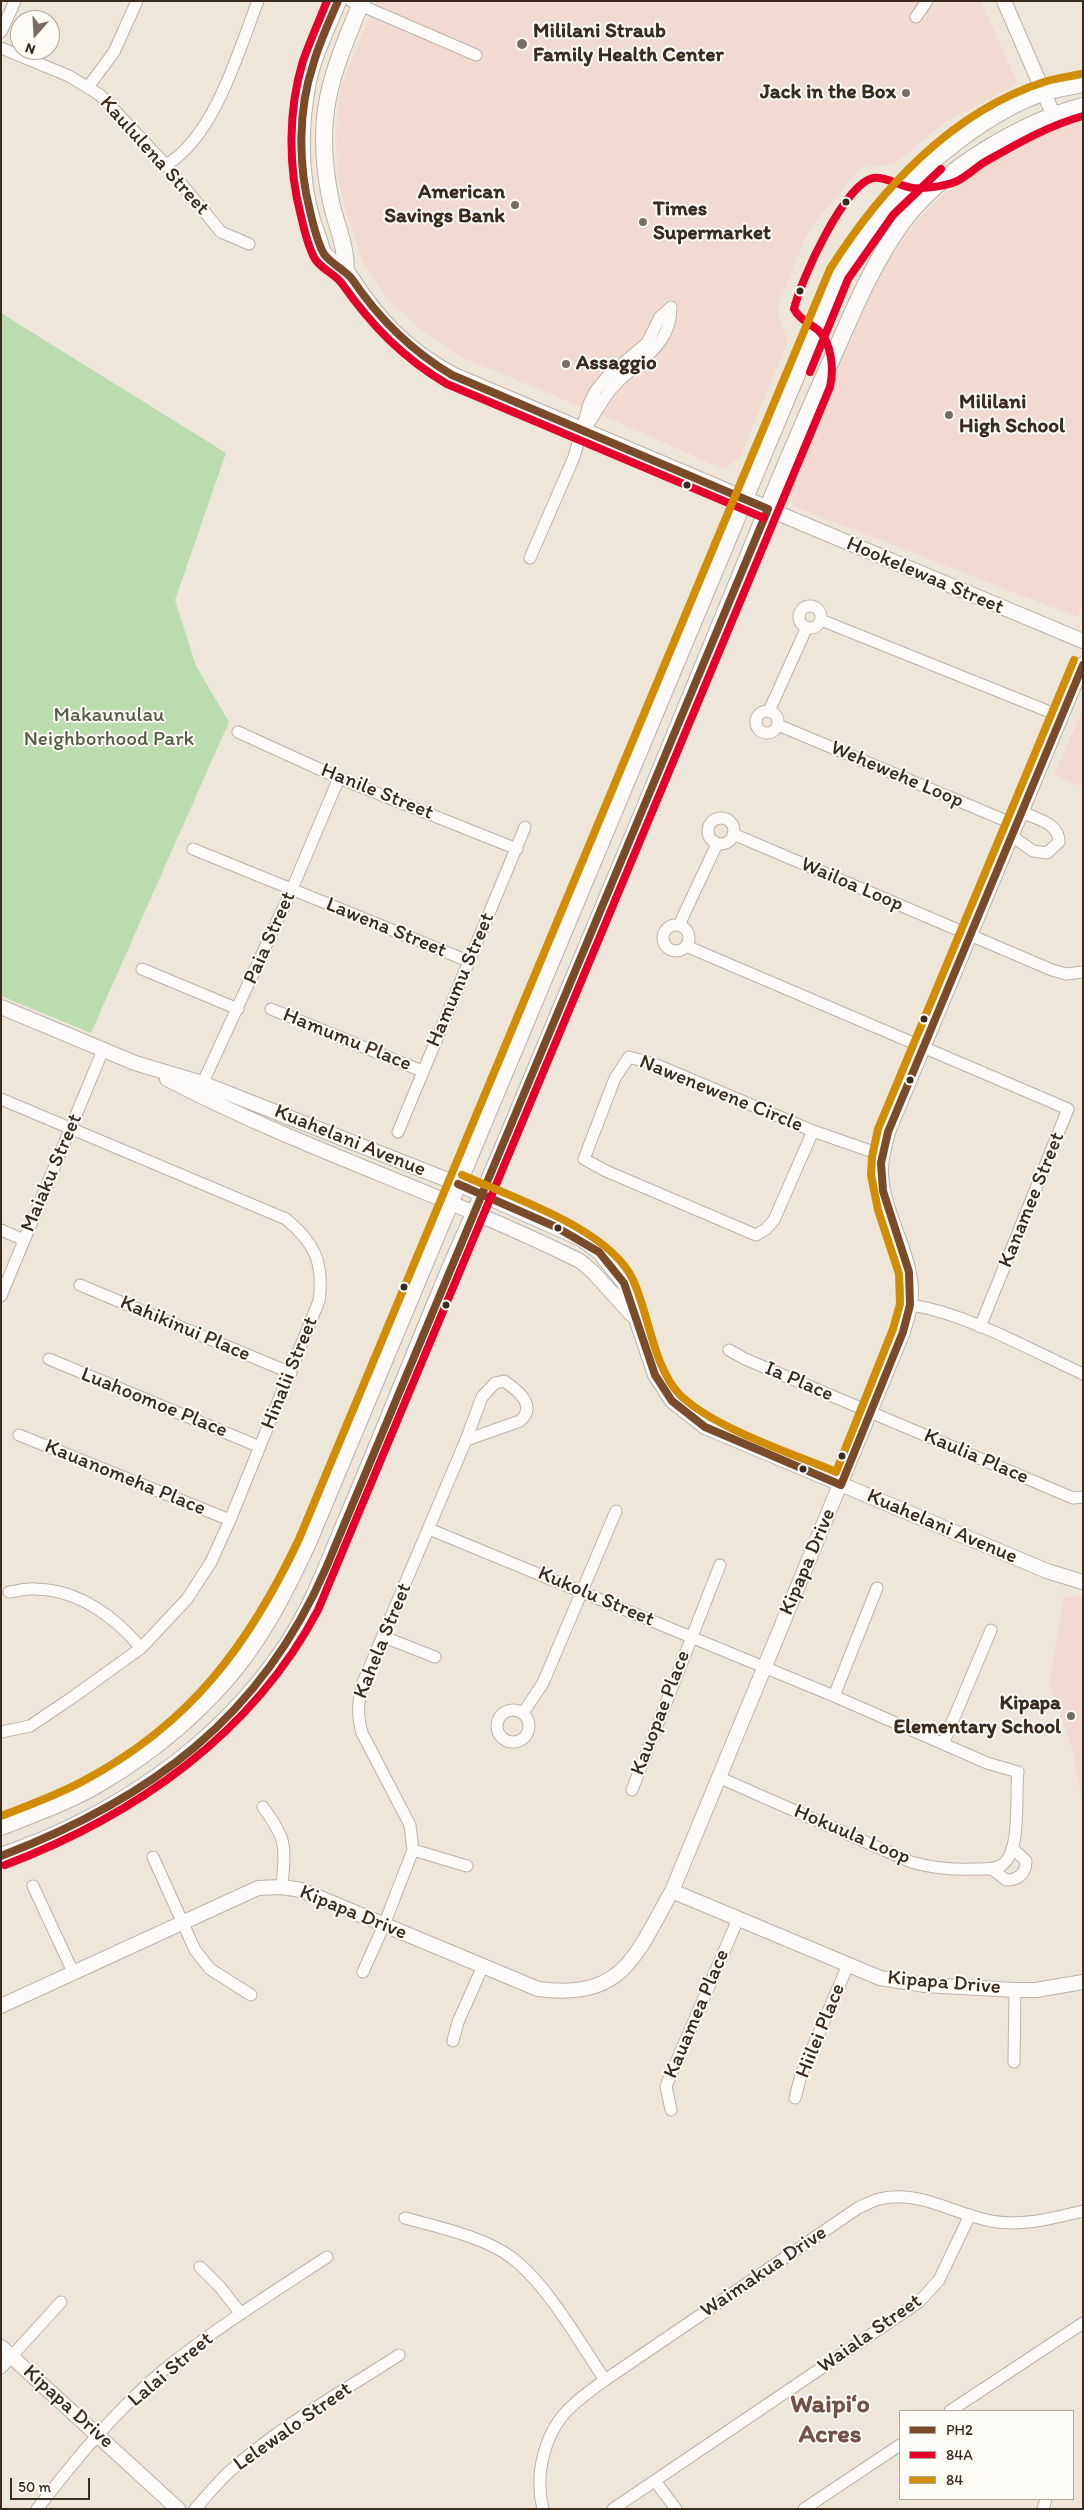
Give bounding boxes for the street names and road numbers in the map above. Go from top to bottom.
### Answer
street label: Kaululena Street [94,91,214,221]
street label: Hookelewaa Street [842,531,1008,621]
street label: Wehewehe Loop [827,736,967,814]
street label: Hanile Street [317,758,437,826]
street label: Wailoa Loop [797,852,907,918]
street label: Paia Street [238,888,302,988]
street label: Lawena Street [322,892,450,964]
street label: Hamumu Street [421,909,501,1051]
street label: Hamumu Place [279,1003,415,1077]
street label: Nawenewene Circle [635,1050,807,1138]
street label: Kuahelani Avenue [271,1099,429,1183]
street label: Maiaku Street [16,1110,88,1236]
street label: Kanamee Street [993,1129,1071,1271]
street label: Kahikinui Place [116,1290,254,1368]
street label: Hinalii Street [256,1313,324,1433]
street label: Ia Place [761,1356,837,1408]
street label: Luahoomoe Place [77,1362,231,1444]
street label: Kaulia Place [920,1424,1032,1490]
street label: Kauanomeha Place [41,1434,209,1522]
street label: Kuahelani Avenue [863,1484,1021,1570]
street label: Kipapa Drive [774,1505,842,1619]
street label: Kukolu Street [534,1561,658,1633]
street label: Kahela Street [348,1579,418,1703]
street label: Kauopae Place [626,1647,696,1779]
street label: Hokuula Loop [790,1799,914,1871]
street label: Kipapa Drive [296,1880,410,1946]
street label: Kauamea Place [658,1946,736,2082]
street label: Kipapa Drive [886,1966,1002,2000]
street label: Hiilei Place [791,1980,851,2082]
street label: Waimakua Drive [696,2221,832,2323]
street label: Waiala Street [813,2289,927,2379]
street label: Lalai Street [123,2327,219,2413]
street label: Kipapa Drive [17,2360,119,2454]
street label: Lelewalo Street [229,2377,357,2477]

